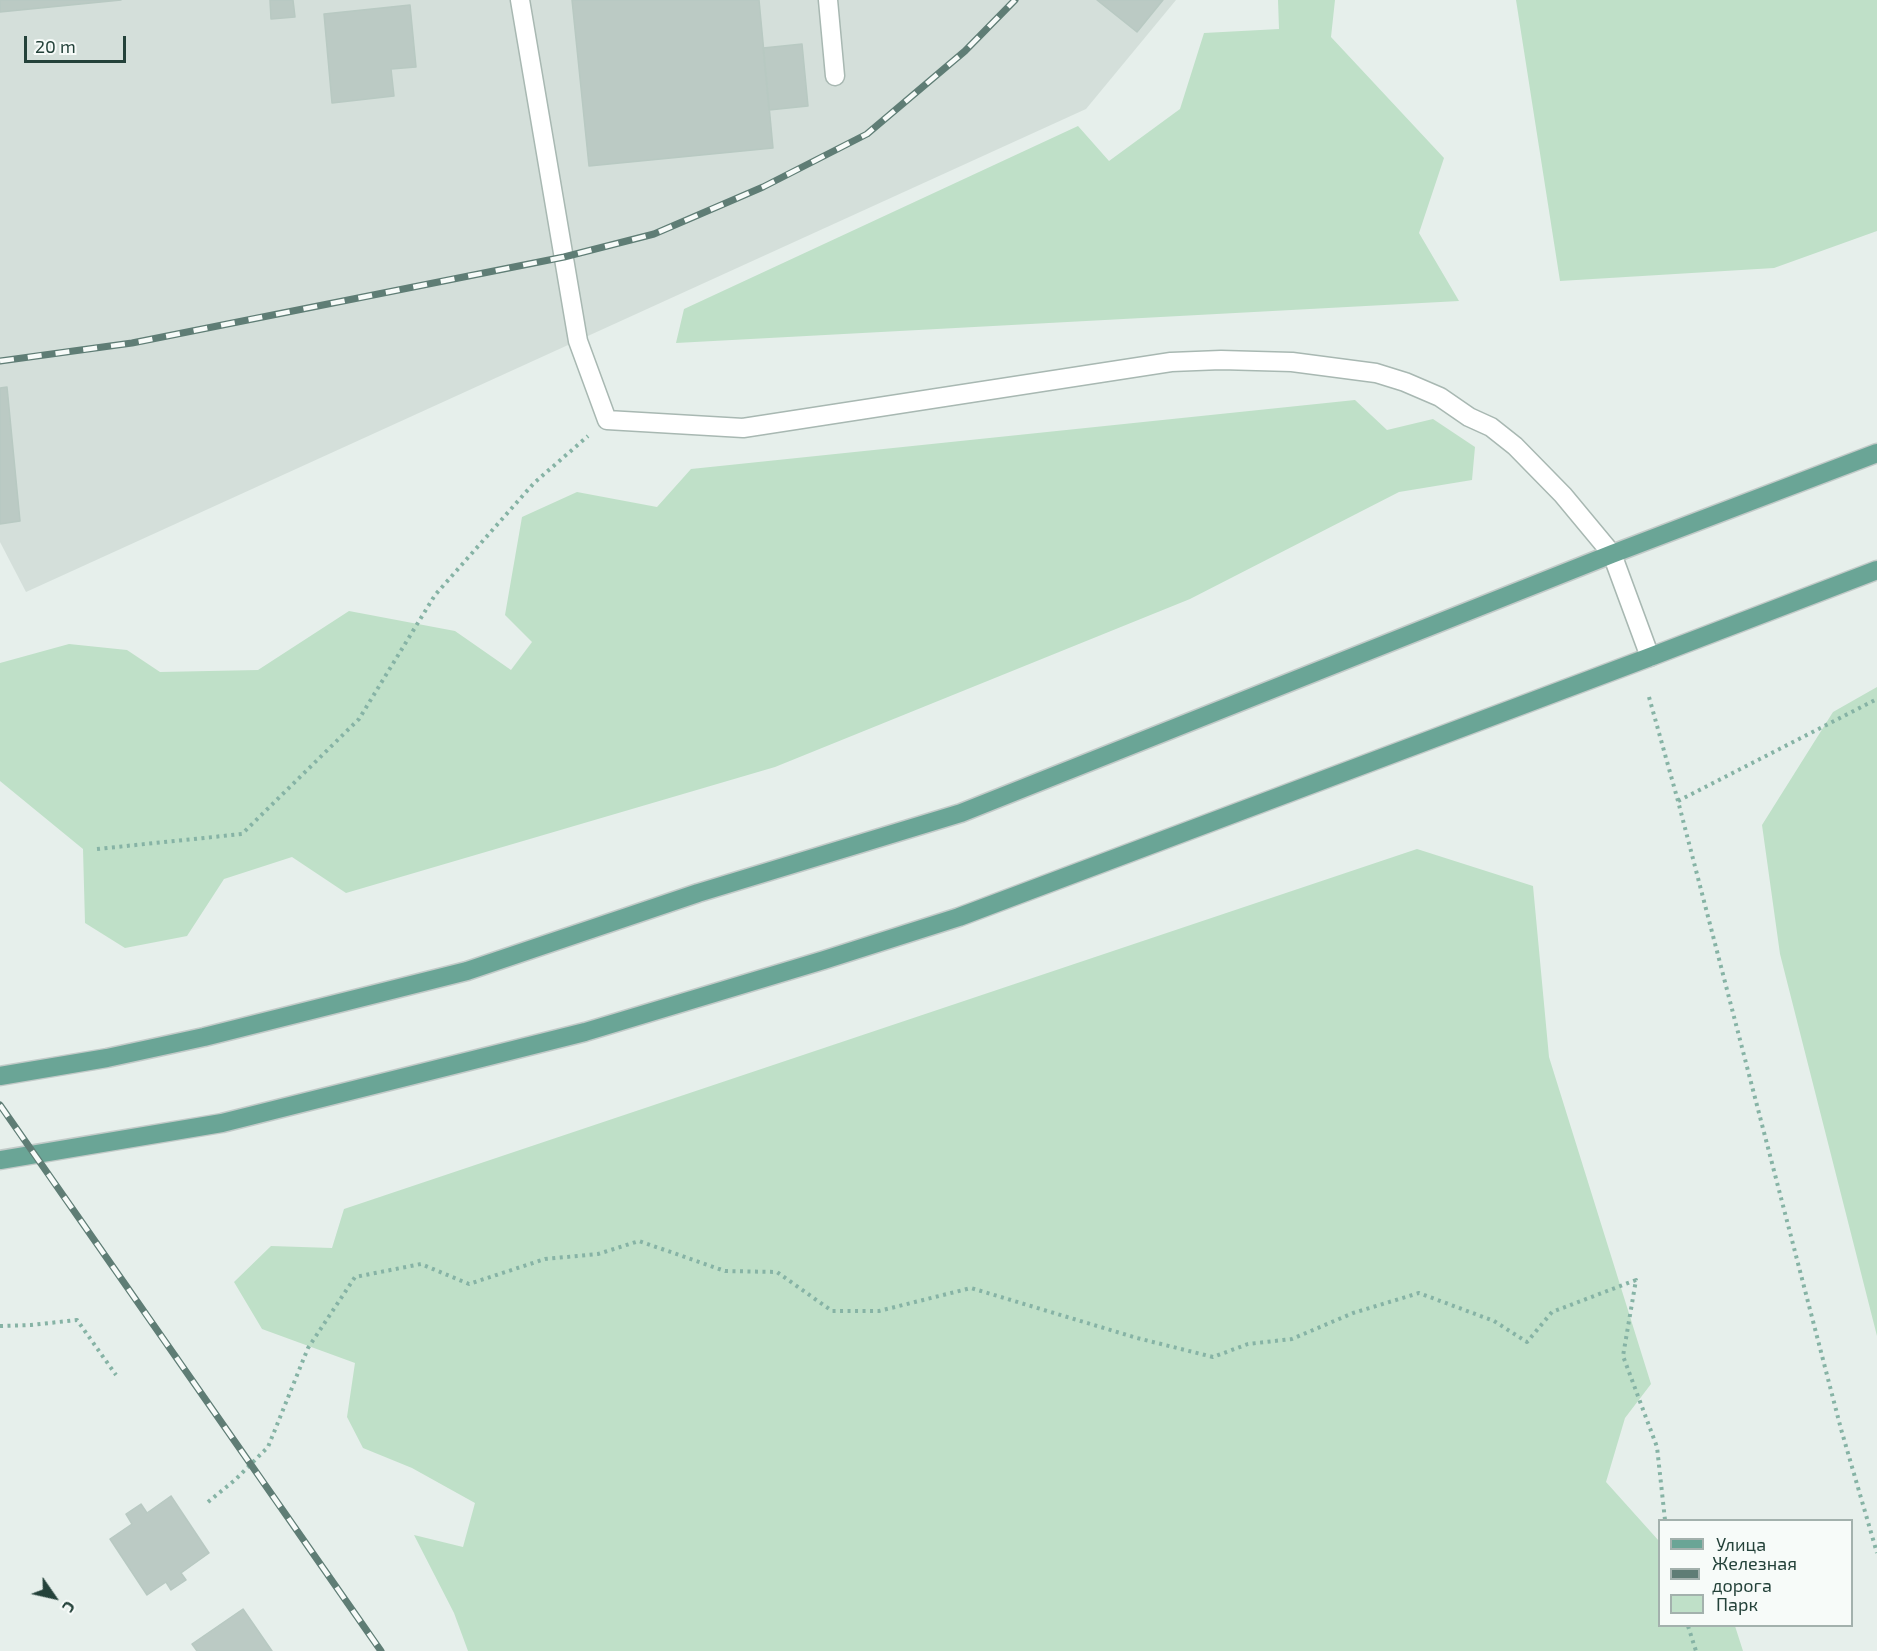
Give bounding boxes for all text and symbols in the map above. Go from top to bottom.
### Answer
scale bar [27,24,129,62]
text: 20 m [35,35,76,57]
legend [1658,1519,1853,1627]
text: Улица [1716,1533,1766,1555]
text: Железная дорога [1712,1552,1797,1596]
north arrow [24,1567,84,1627]
text: Парк [1716,1593,1758,1615]
text: С [59,1598,80,1617]

